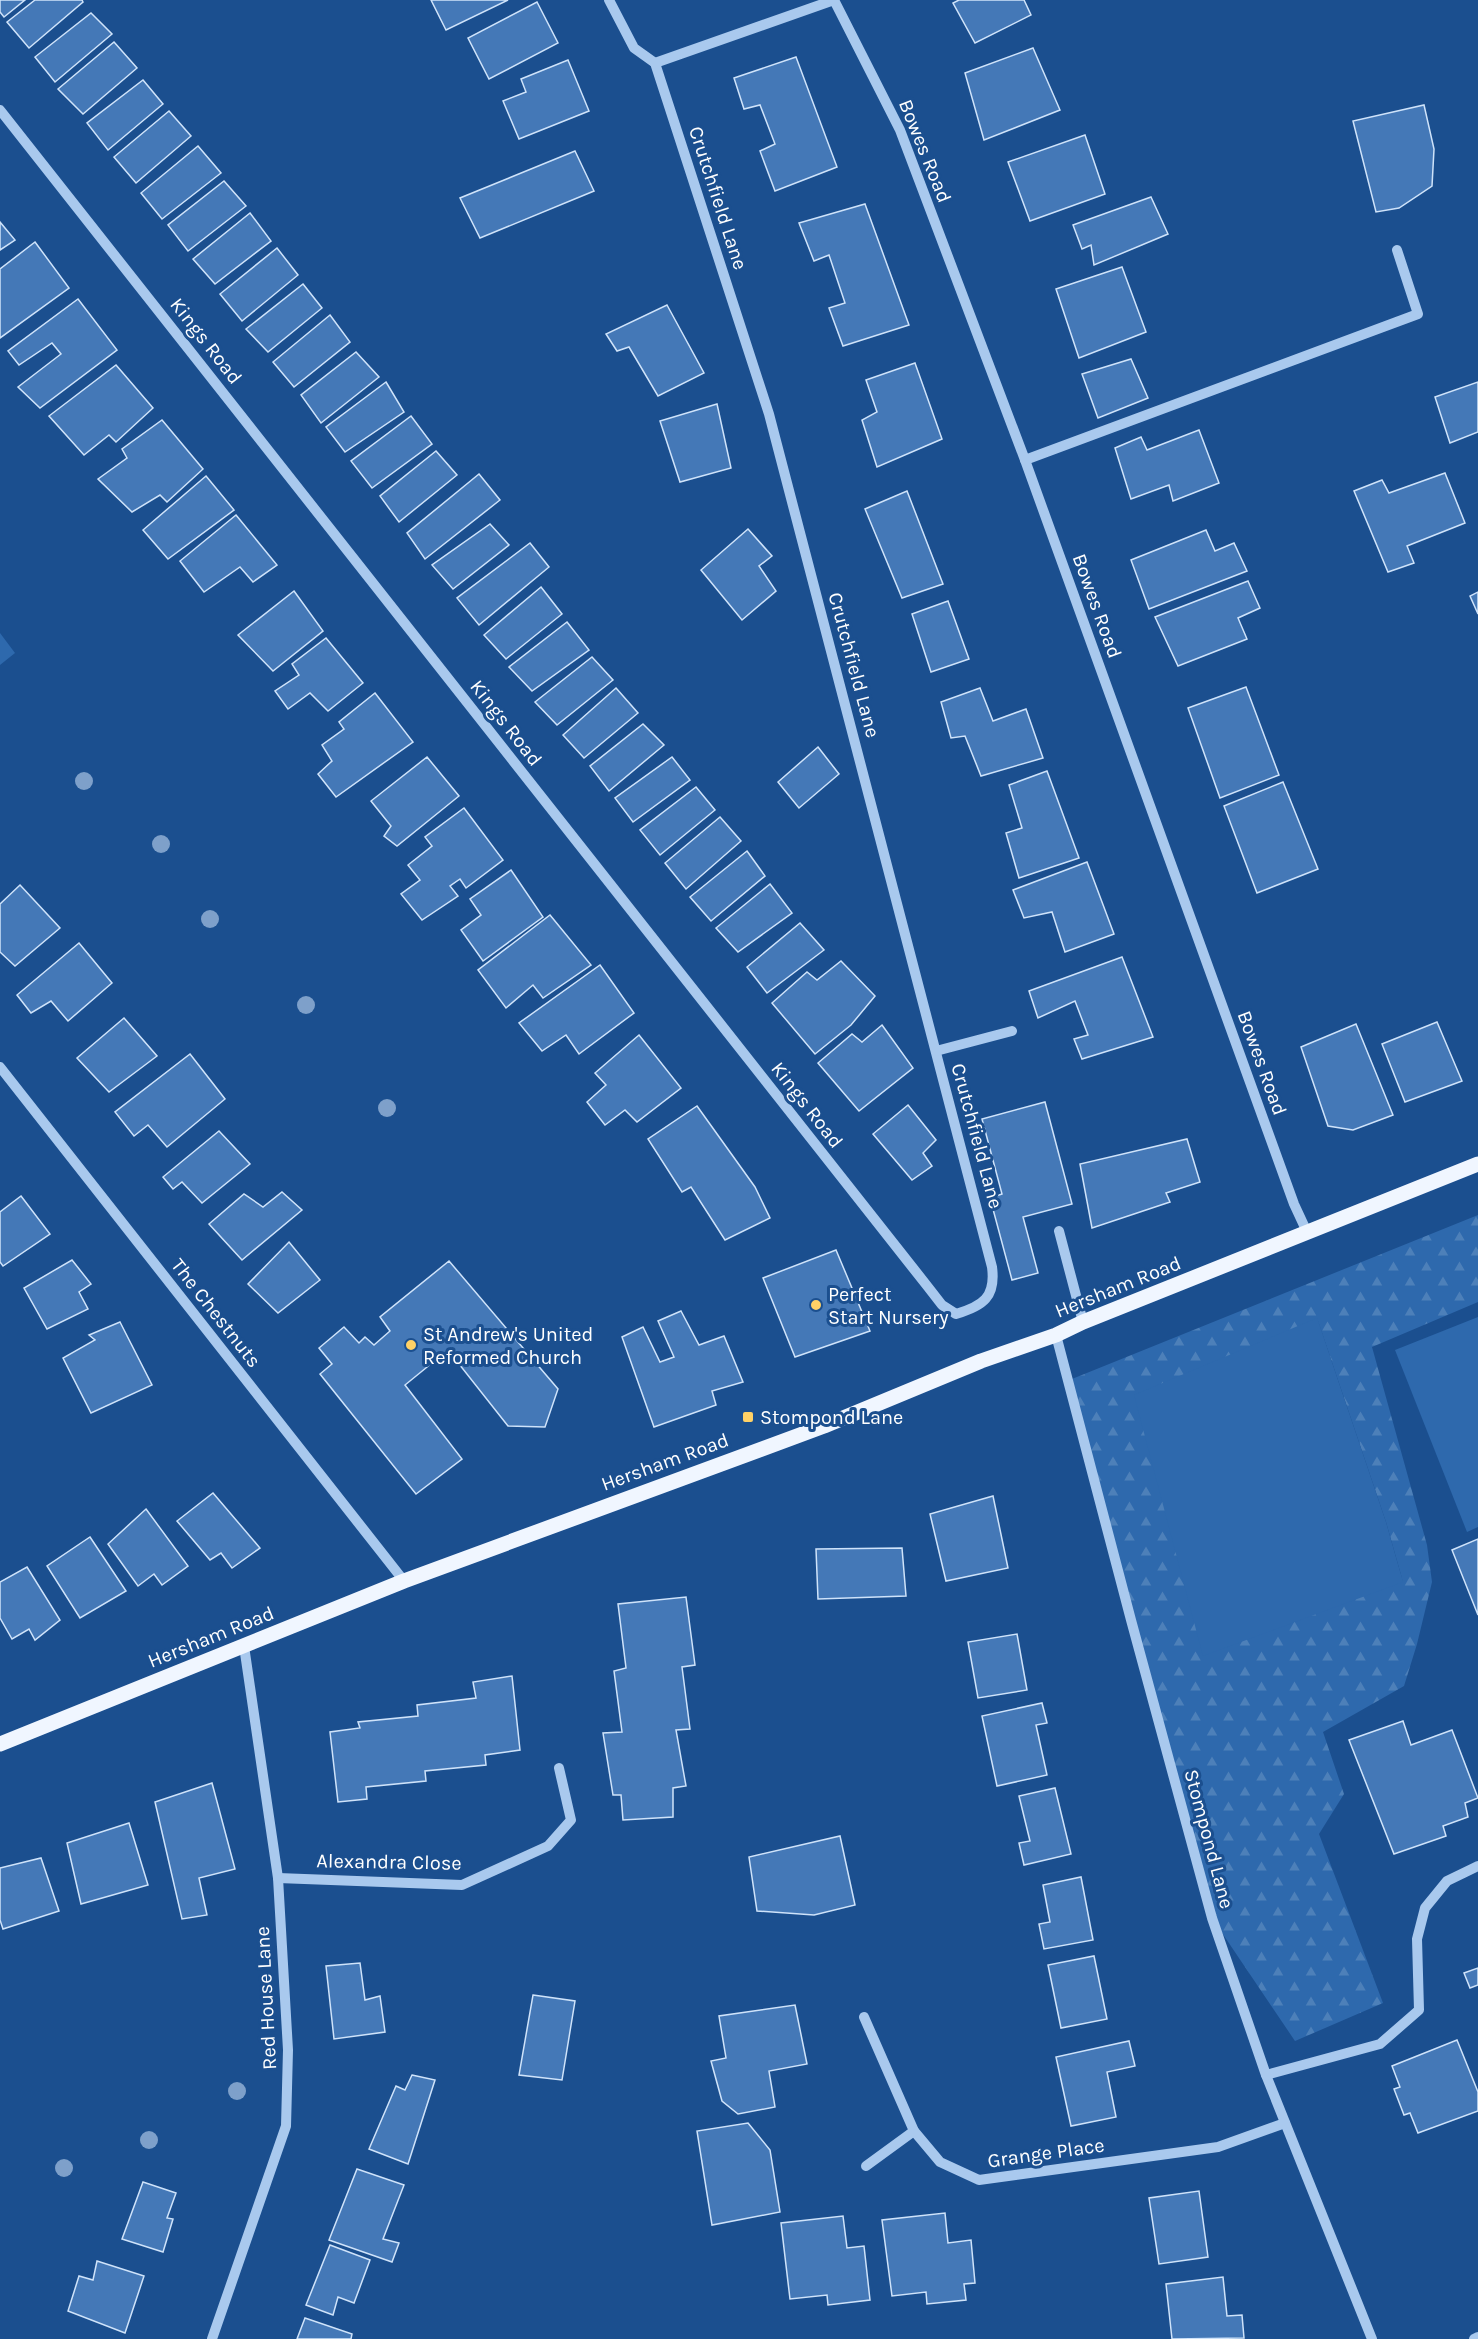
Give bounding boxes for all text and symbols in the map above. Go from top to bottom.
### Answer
street label: Bowes Road [894,96,956,206]
street label: Crutchfield Lane [684,123,752,273]
street label: Kings Road [165,293,247,389]
street label: Bowes Road [1067,551,1127,661]
street label: Crutchfield Lane [824,590,884,740]
street label: Kings Road [465,675,547,771]
street label: Bowes Road [1232,1008,1292,1118]
street label: Kings Road [766,1057,848,1153]
street label: Crutchfield Lane [947,1061,1007,1211]
street label: Hersham Road [1052,1251,1184,1323]
street label: The Chestnuts [166,1254,266,1372]
place label: Perfect Start Nursery [828,1283,948,1329]
marker: Perfect Start Nursery [809,1298,823,1312]
place label: St Andrew's United Reformed Church [423,1323,593,1369]
marker: St Andrew's United Reformed Church [404,1338,418,1352]
place label: Stompond Lane [760,1406,903,1429]
marker: Stompond Lane [741,1410,755,1424]
street label: Hersham Road [598,1428,732,1496]
street label: Hersham Road [145,1601,277,1673]
street label: Stompond Lane [1179,1767,1239,1911]
street label: Alexandra Close [316,1849,462,1875]
street label: Red House Lane [251,1926,281,2070]
street label: Grange Place [986,2133,1106,2173]

